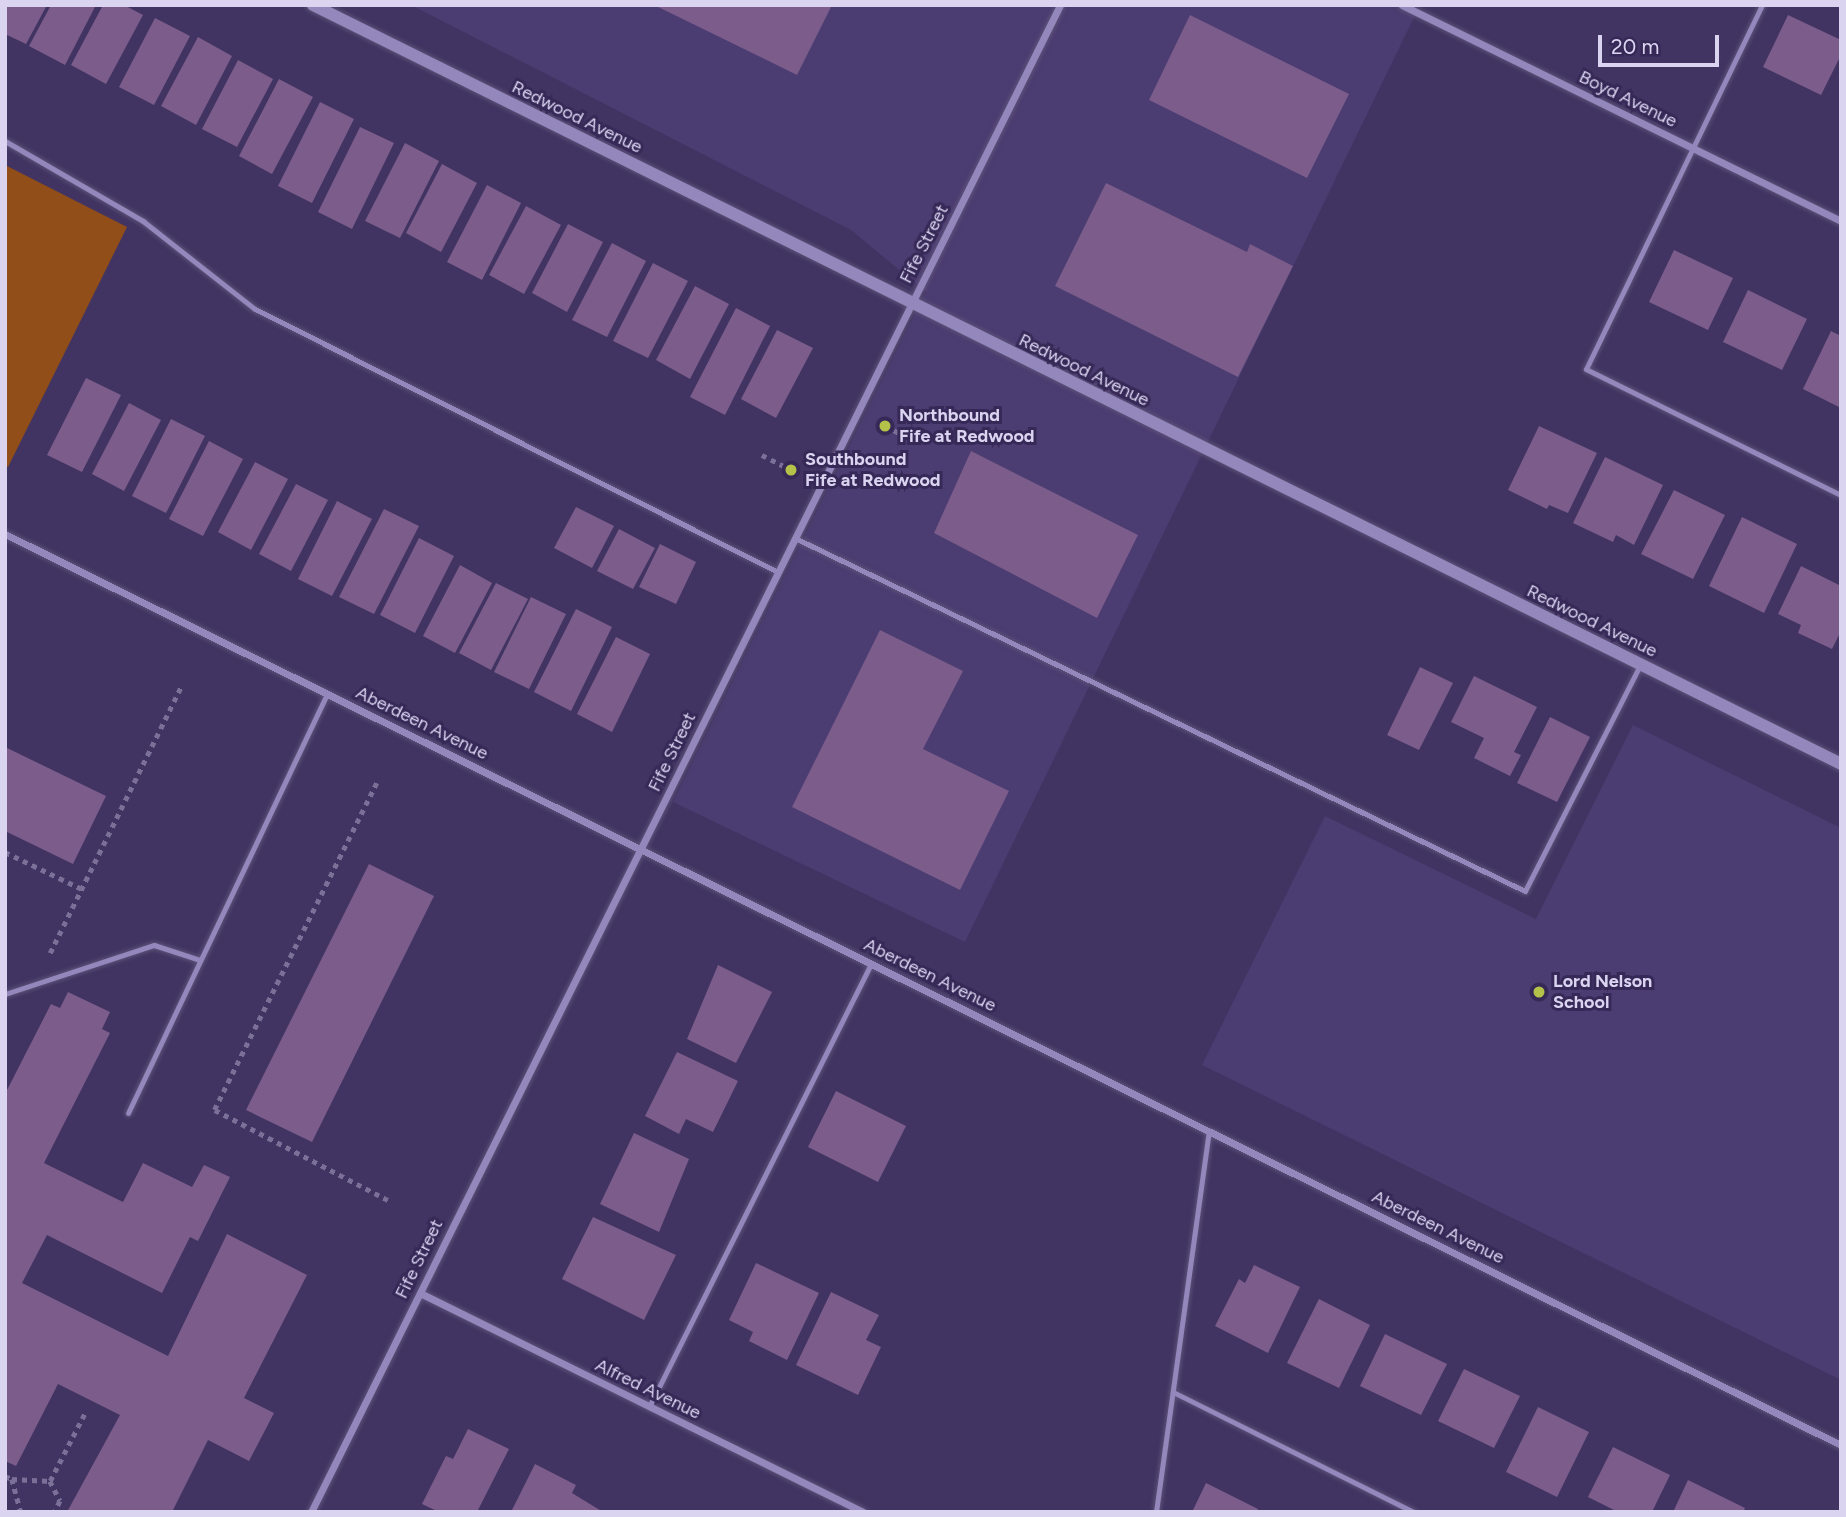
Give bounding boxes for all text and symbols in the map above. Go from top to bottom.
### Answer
scale bar [1601,21,1722,65]
text: 20 m [1611,34,1659,59]
street label: Boyd Avenue [1575,66,1681,132]
street label: Redwood Avenue [508,76,646,158]
street label: Fife Street [895,201,953,287]
street label: Redwood Avenue [1015,329,1153,411]
place label: Northbound Fife at Redwood [899,405,1035,448]
marker: Northbound Fife at Redwood [877,418,893,434]
place label: Southbound Fife at Redwood [805,449,941,491]
marker: Southbound Fife at Redwood [783,462,799,478]
street label: Redwood Avenue [1523,580,1661,662]
street label: Aberdeen Avenue [352,682,492,764]
street label: Fife Street [644,709,700,795]
street label: Aberdeen Avenue [860,934,1000,1016]
place label: Lord Nelson School [1553,971,1652,1014]
marker: Lord Nelson School [1531,984,1547,1000]
street label: Aberdeen Avenue [1368,1186,1508,1268]
street label: Fife Street [391,1216,447,1302]
street label: Alfred Avenue [592,1354,704,1424]

